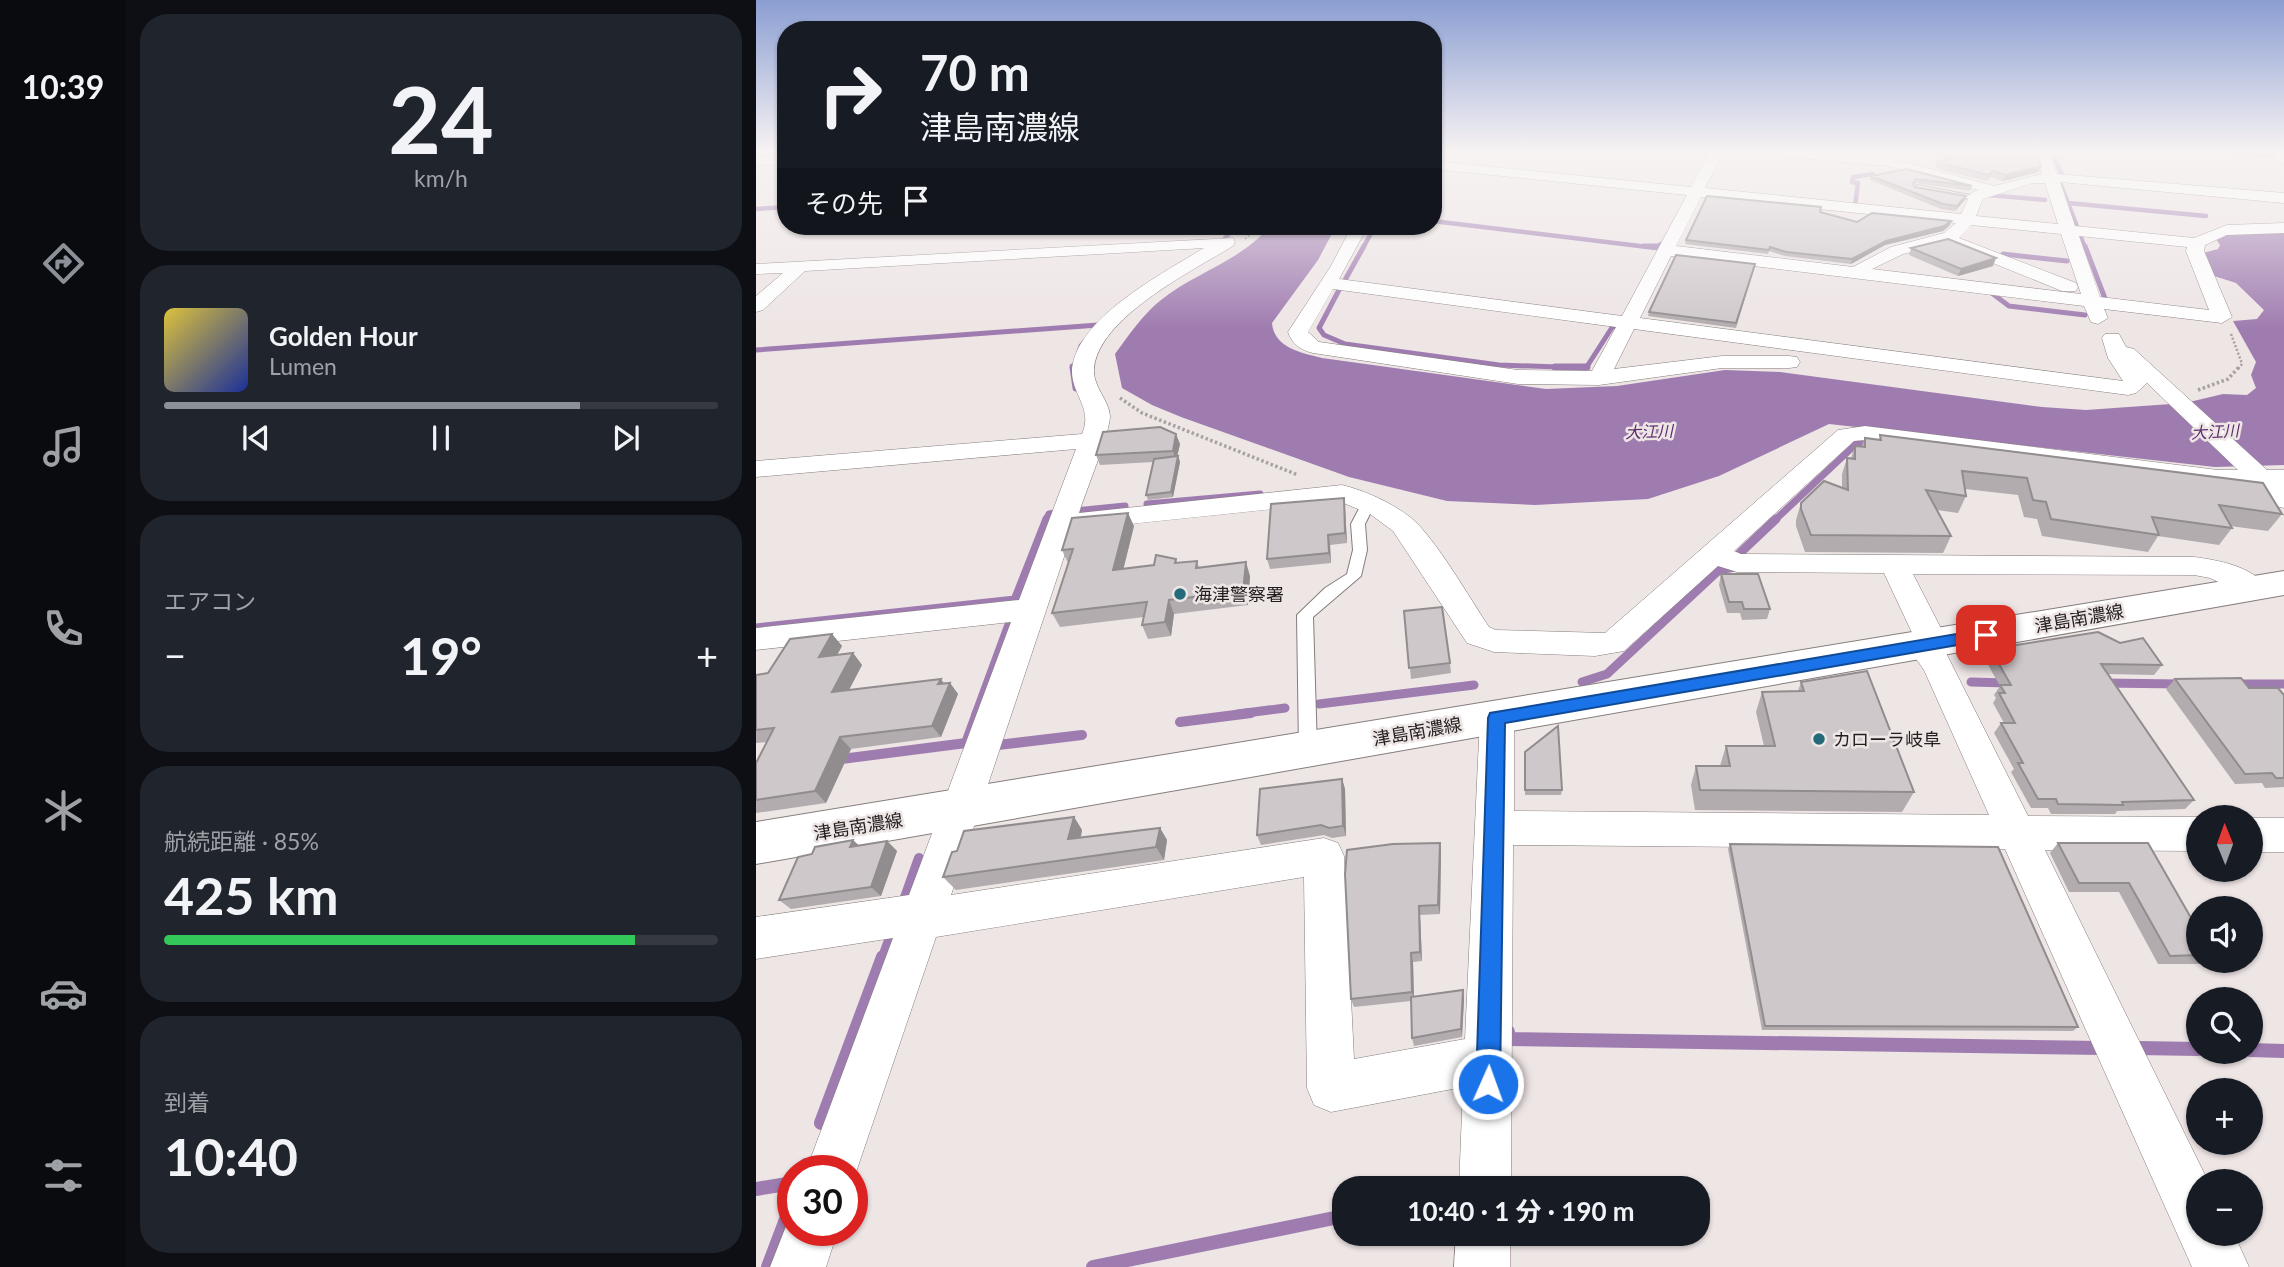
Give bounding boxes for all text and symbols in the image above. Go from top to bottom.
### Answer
text: 70 m [920,43,1030,101]
icon: right [805,49,896,140]
text: 24 [388,64,494,173]
text: 10:39 [22,67,104,106]
text: 津島南濃線 [920,107,1080,146]
text: km/h [414,164,468,192]
icon: arrive [897,182,935,220]
text: その先 [805,187,883,219]
icon: directions [39,239,88,288]
text: Golden Hour [269,320,418,352]
text: Lumen [269,352,337,380]
icon: previous [237,419,275,457]
icon: pause [422,419,460,457]
icon: next [607,419,645,457]
water label: 大江川 [2191,420,2241,442]
water label: 大江川 [1625,421,1675,441]
icon: music [39,422,88,471]
place label: 海津警察署 [1194,583,1284,605]
marker: 海津警察署 [1172,586,1188,602]
text: エアコン [164,587,256,615]
street label: 津島南濃線 [2033,599,2125,637]
icon: phone [39,604,88,653]
pin [1956,605,2016,665]
icon: arrive [1967,616,2005,654]
text: 19° [400,624,482,686]
text: − [164,632,186,678]
text: + [696,632,718,678]
street label: 津島南濃線 [1371,712,1463,750]
place label: カローラ岐阜 [1833,728,1941,750]
marker: カローラ岐阜 [1811,731,1827,747]
icon: climate [39,786,88,835]
north arrow [2186,805,2263,882]
map controls [2186,805,2263,1246]
street label: 津島南濃線 [812,808,904,844]
text: 航続距離 · 85% [164,827,319,855]
text: 425 km [164,864,338,926]
button: sound [2186,896,2263,973]
icon: car [39,969,88,1018]
button: search [2186,987,2263,1064]
position arrow [1451,1047,1525,1121]
button: + [2186,1078,2263,1155]
text: 到着 [164,1088,210,1116]
text: 10:40 [164,1125,298,1187]
icon: filters [39,1151,88,1200]
speed limit sign: 30 [777,1155,868,1246]
button: − [2186,1169,2263,1246]
text: 10:40 · 1 分 · 190 m [1407,1195,1635,1227]

